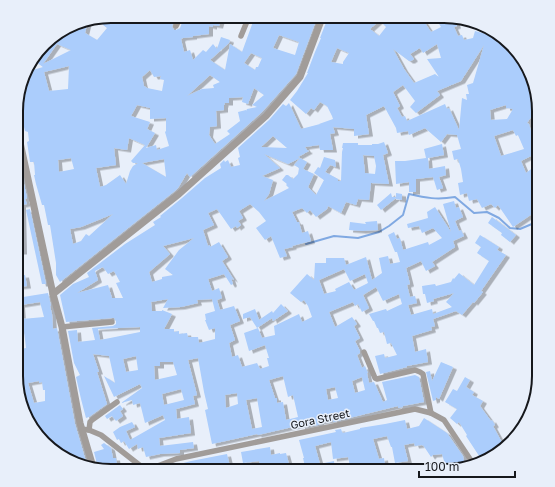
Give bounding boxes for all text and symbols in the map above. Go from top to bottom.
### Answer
street label: Gora Street [289,406,351,431]
scale bar [419,453,515,479]
text: 100 m [425,459,459,474]

